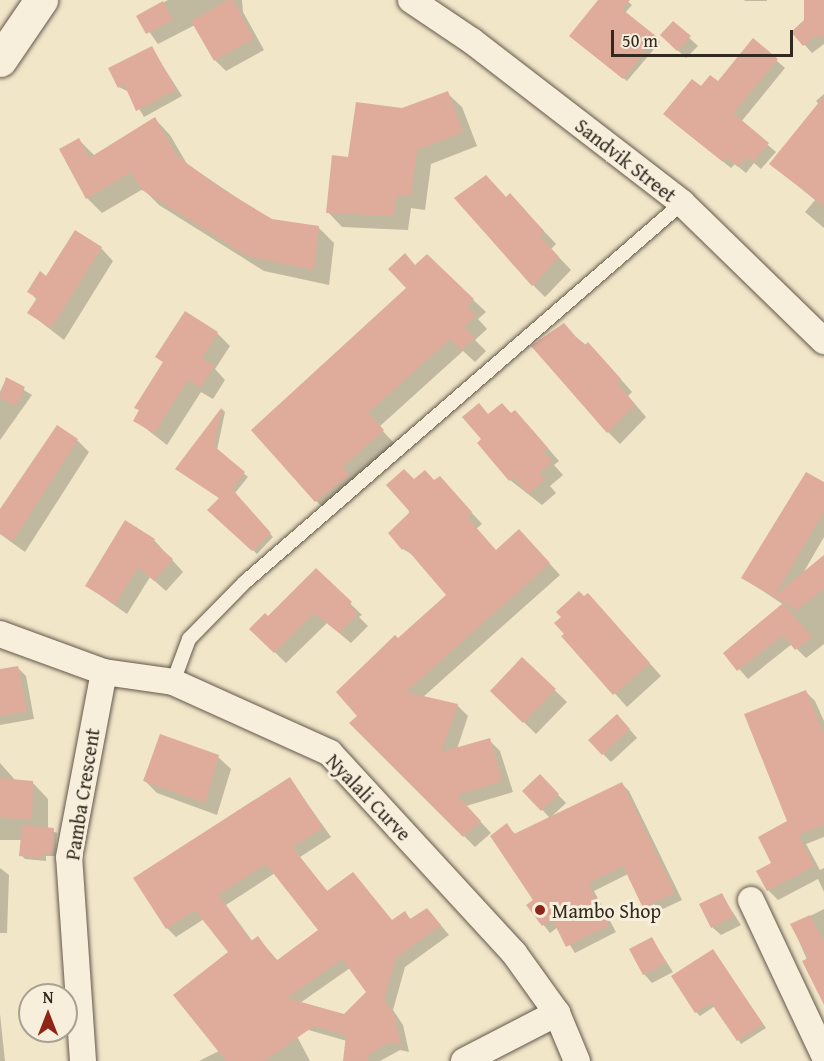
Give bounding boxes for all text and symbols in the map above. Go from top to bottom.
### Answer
scale bar [614,18,796,56]
text: 50 m [622,27,658,54]
street label: Sandvik Street [571,113,681,207]
street label: Pamba Crescent [60,726,104,862]
street label: Nyalali Curve [322,748,416,846]
place label: Mambo Shop [552,898,661,922]
marker: Mambo Shop [533,903,547,917]
north arrow [18,983,78,1043]
text: N [43,985,53,1009]

